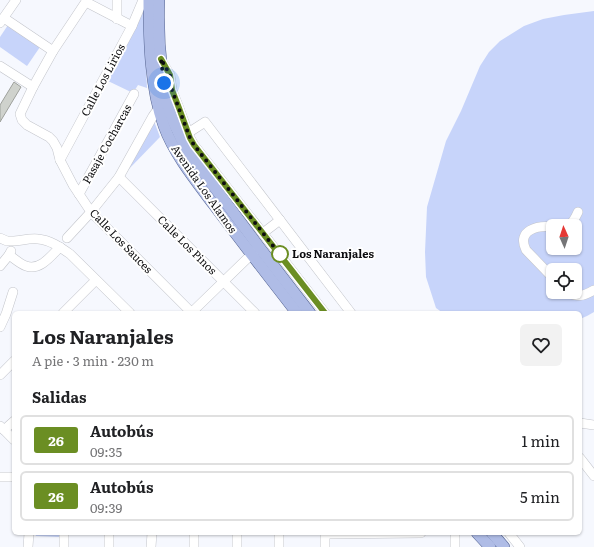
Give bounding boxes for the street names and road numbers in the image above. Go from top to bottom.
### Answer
street label: Calle Los Lirios [76,40,128,119]
street label: Pasaje Cocharcas [78,101,135,186]
street label: Avenida Los Alamos [168,141,241,236]
street label: Calle Los Sauces [87,204,157,276]
street label: Calle Los Pinos [155,211,221,278]

